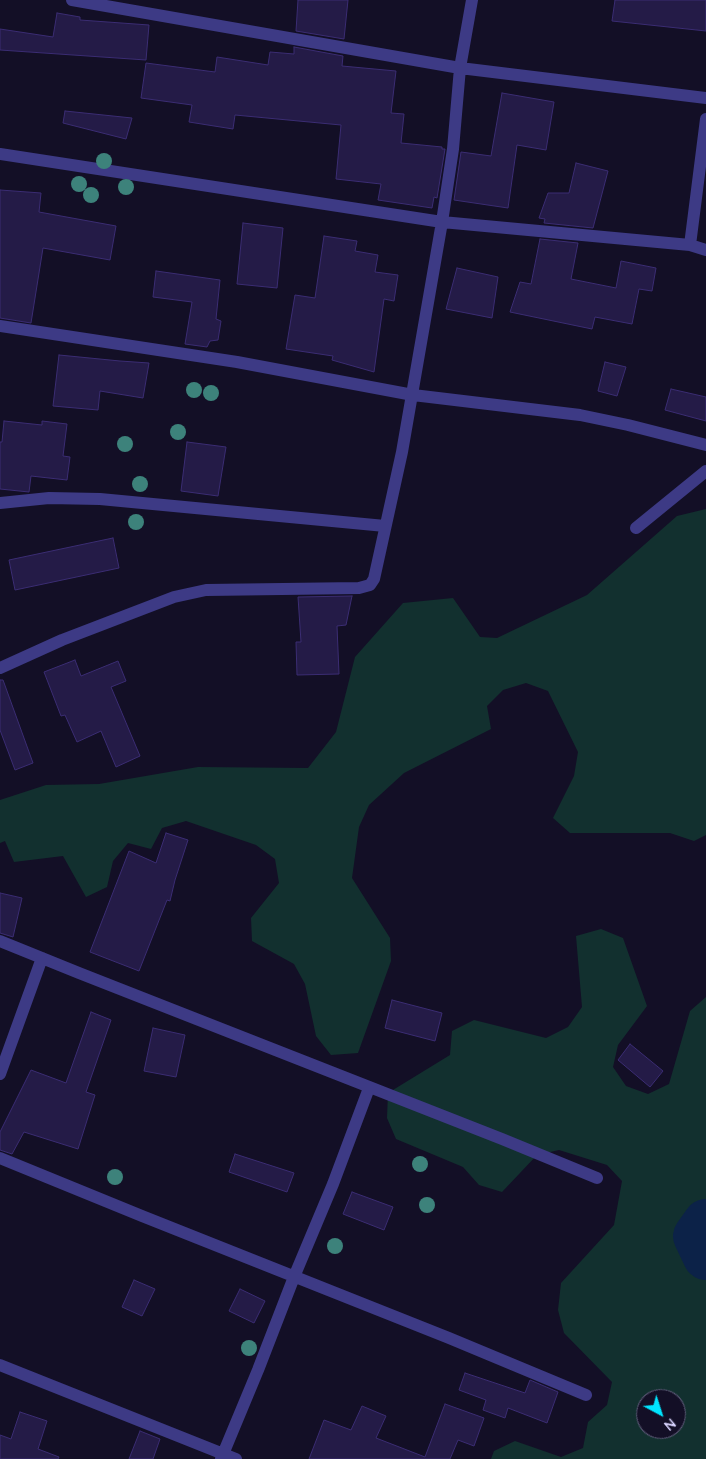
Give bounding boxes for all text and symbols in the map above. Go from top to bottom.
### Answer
north arrow [636,1389,686,1439]
text: N [660,1415,680,1435]

